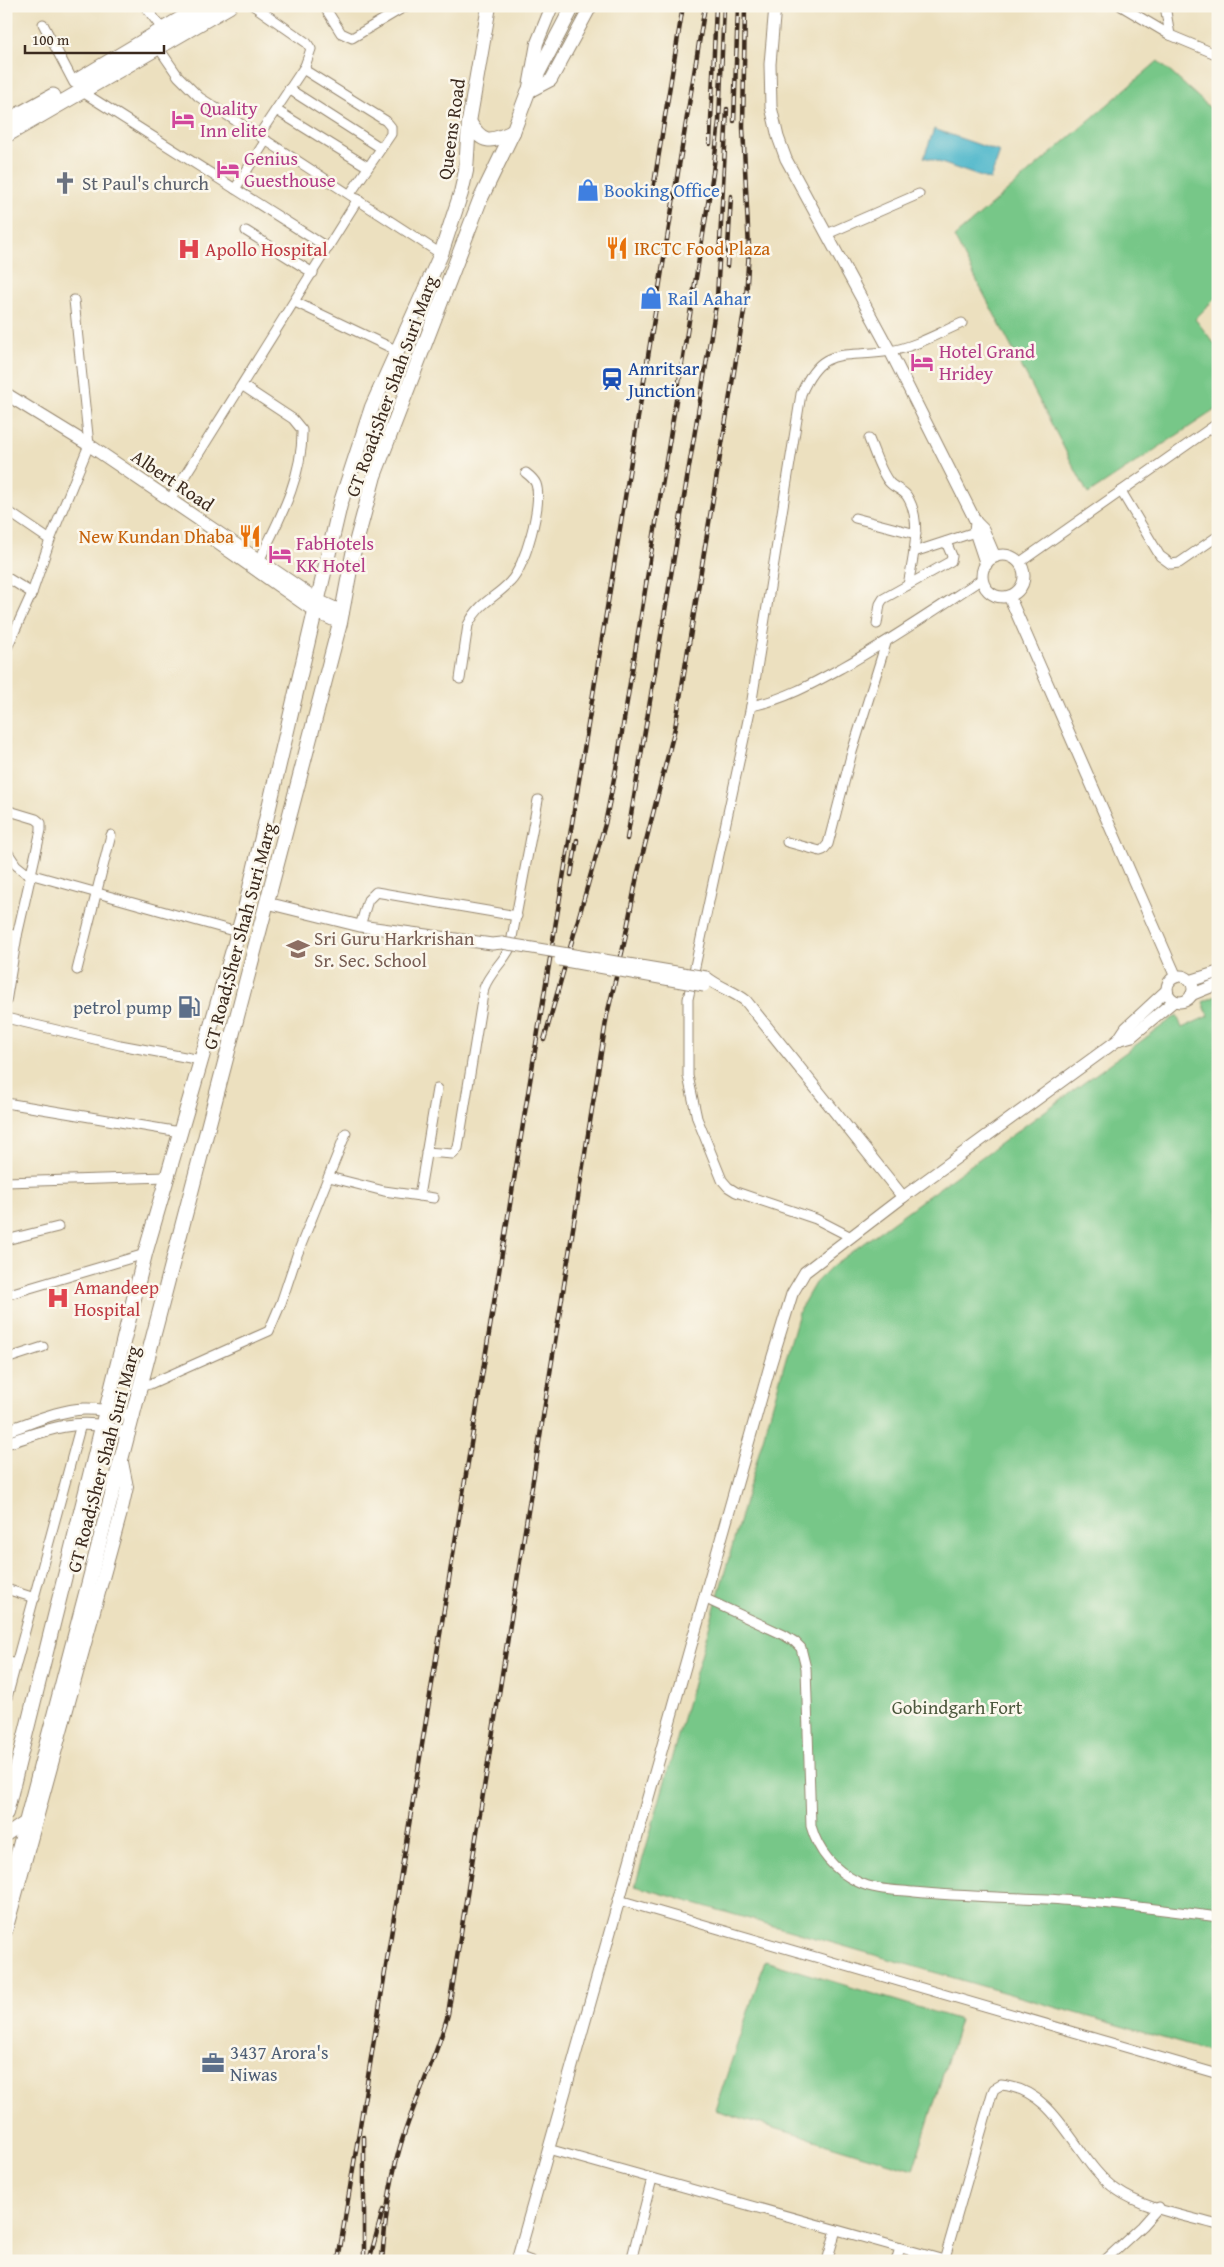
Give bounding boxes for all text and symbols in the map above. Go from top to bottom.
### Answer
scale bar [25,22,164,54]
text: 100 m [32,29,70,50]
street label: Queens Road [430,76,472,181]
place label: Quality Inn elite [200,94,267,144]
hotel icon: Quality Inn elite [170,106,196,132]
place label: Genius Guesthouse [244,144,336,194]
hotel icon: Genius Guesthouse [215,156,241,182]
place label: St Paul's church [82,169,209,197]
church icon: St Paul's church [52,170,78,196]
place label: Booking Office [604,176,720,204]
shop icon: Booking Office [575,177,601,203]
place label: IRCTC Food Plaza [634,234,770,262]
place label: Apollo Hospital [205,235,327,263]
restaurant icon: IRCTC Food Plaza [604,235,630,261]
hospital icon: Apollo Hospital [176,236,202,262]
street label: GT Road;Sher Shah Suri Marg [338,271,444,501]
place label: Rail Aahar [668,284,751,312]
shop icon: Rail Aahar [638,285,664,311]
place label: Hotel Grand Hridey [939,337,1036,387]
hotel icon: Hotel Grand Hridey [909,349,935,375]
place label: Amritsar Junction [626,354,699,404]
station icon: Amritsar Junction [599,366,625,392]
street label: Albert Road [126,442,221,518]
place label: New Kundan Dhaba [79,522,234,550]
restaurant icon: New Kundan Dhaba [237,523,263,549]
place label: FabHotels KK Hotel [296,529,374,579]
hotel icon: FabHotels KK Hotel [267,541,293,567]
street label: GT Road;Sher Shah Suri Marg [195,819,283,1053]
place label: Sri Guru Harkrishan Sr. Sec. School [314,924,475,974]
school or university icon: Sri Guru Harkrishan Sr. Sec. School [285,936,311,962]
place label: petrol pump [73,993,172,1021]
fuel station icon: petrol pump [176,994,202,1020]
place label: Amandeep Hospital [74,1273,159,1323]
hospital icon: Amandeep Hospital [45,1285,71,1311]
street label: GT Road;Sher Shah Suri Marg [59,1342,147,1576]
park label: Gobindgarh Fort [892,1693,1023,1721]
place label: 3437 Arora's Niwas [230,2038,329,2088]
office icon: 3437 Arora's Niwas [200,2050,226,2076]

